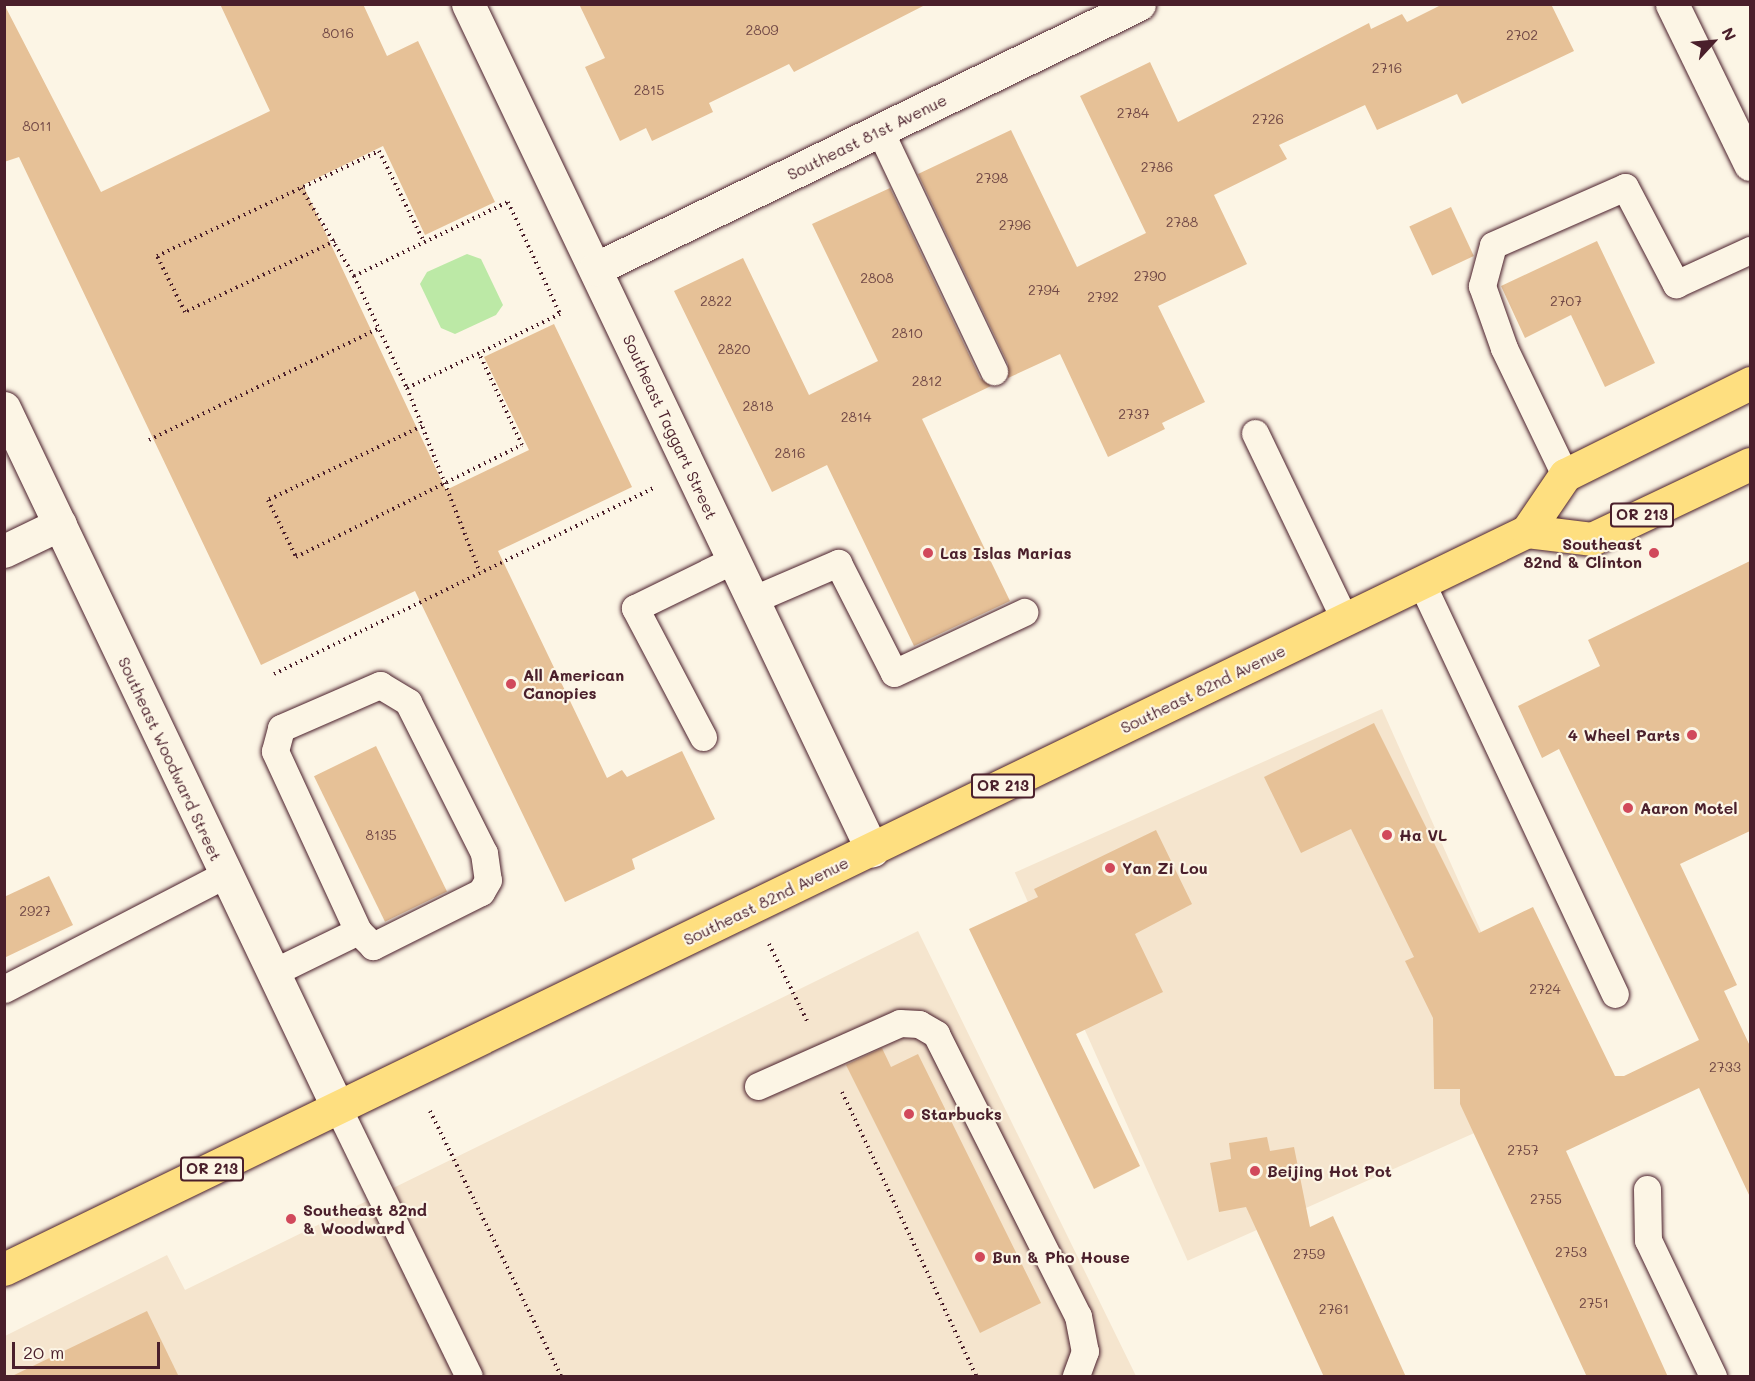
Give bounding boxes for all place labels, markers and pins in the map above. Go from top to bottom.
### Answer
place label: Southeast 82nd & Clinton [1524,534,1642,572]
place label: Las Islas Marias [940,543,1072,563]
marker: Las Islas Marias [921,546,935,560]
marker: Southeast 82nd & Clinton [1647,546,1661,560]
place label: All American Canopies [523,665,624,703]
marker: All American Canopies [504,677,518,691]
place label: 4 Wheel Parts [1568,725,1680,745]
marker: 4 Wheel Parts [1685,728,1699,742]
place label: Aaron Motel [1640,798,1738,818]
marker: Aaron Motel [1621,801,1635,815]
place label: Ha VL [1399,825,1447,845]
marker: Ha VL [1380,828,1394,842]
place label: Yan Zi Lou [1122,858,1208,878]
marker: Yan Zi Lou [1103,861,1117,875]
place label: Starbucks [921,1104,1002,1124]
marker: Starbucks [902,1107,916,1121]
place label: Beijing Hot Pot [1267,1161,1392,1181]
marker: Beijing Hot Pot [1248,1164,1262,1178]
place label: Southeast 82nd & Woodward [303,1200,427,1238]
marker: Southeast 82nd & Woodward [284,1212,298,1226]
place label: Bun & Pho House [992,1247,1130,1267]
marker: Bun & Pho House [973,1250,987,1264]

